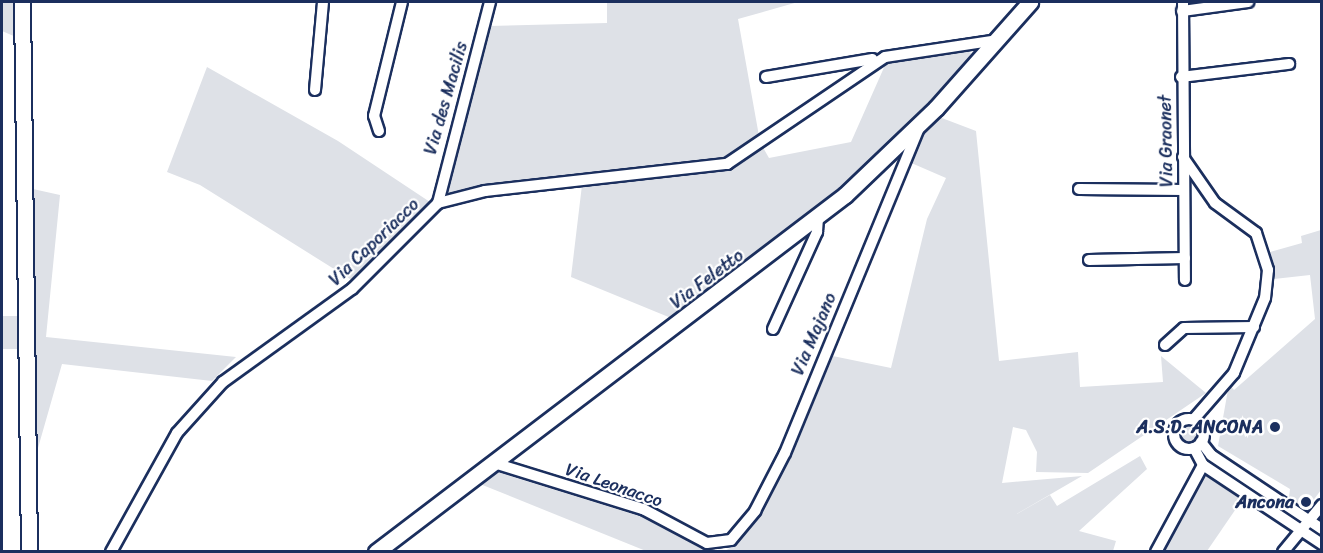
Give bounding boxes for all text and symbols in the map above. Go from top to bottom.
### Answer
street label: Via des Macilis [420,39,472,157]
street label: Via Graonet [1154,95,1178,187]
street label: Via Caporiacco [324,194,424,290]
street label: Via Feletto [666,244,748,314]
street label: Via Majano [787,290,841,378]
place label: A.S.D. ANCONA [1137,416,1263,438]
marker: A.S.D. ANCONA [1268,420,1282,434]
street label: Via Leonacco [562,458,666,512]
place label: Ancona [1236,491,1294,513]
marker: Ancona [1299,495,1313,509]

